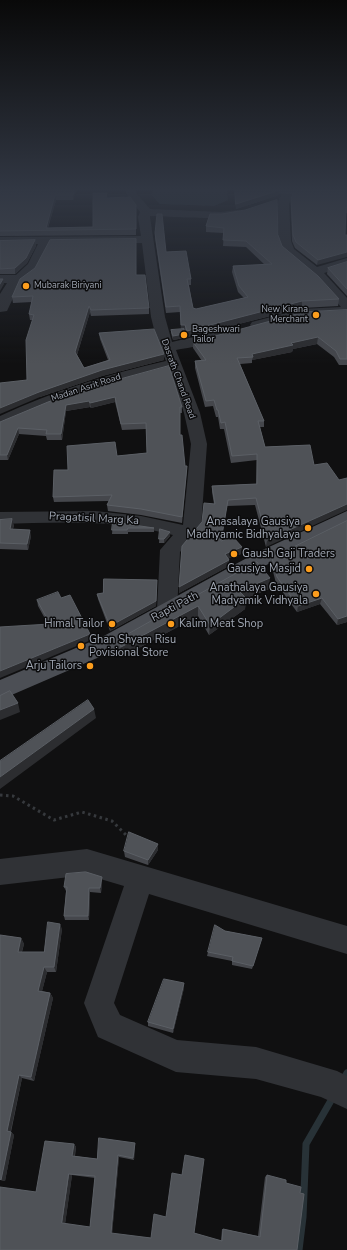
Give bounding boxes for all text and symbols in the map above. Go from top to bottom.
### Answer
marker: Mubarak Biriyani [21,281,31,291]
place label: Mubarak Biriyani [34,281,102,291]
place label: New Kirana Merchant [261,305,308,326]
marker: New Kirana Merchant [311,310,321,320]
place label: Bageshwari Tailor [192,325,240,346]
marker: Bageshwari Tailor [179,330,189,340]
street label: Dasrath Chand Road [159,338,197,420]
street label: Madan Asrit Road [50,372,122,404]
street label: Pragatisil Marg Ka [49,510,139,528]
place label: Anasalaya Gausiya Madhyamic Bidhyalaya [187,515,300,541]
marker: Anasalaya Gausiya Madhyamic Bidhyalaya [303,523,313,533]
place label: Gaush Gaji Traders [242,547,335,561]
marker: Gaush Gaji Traders [229,549,239,559]
place label: Gausiya Masjid [227,562,301,576]
marker: Gausiya Masjid [304,564,314,574]
place label: Anathalaya Gausiya Madyamik Vidhyala [210,581,308,607]
street label: Rapti Path [149,589,201,625]
marker: Anathalaya Gausiya Madyamik Vidhyala [311,589,321,599]
place label: Himal Tailor [44,617,104,631]
place label: Kalim Meat Shop [179,617,263,631]
marker: Himal Tailor [107,619,117,629]
marker: Kalim Meat Shop [166,619,176,629]
place label: Ghan Shyam Risu Povisional Store [89,633,176,659]
marker: Ghan Shyam Risu Povisional Store [76,641,86,651]
place label: Arju Tailors [26,659,82,673]
marker: Arju Tailors [85,661,95,671]

